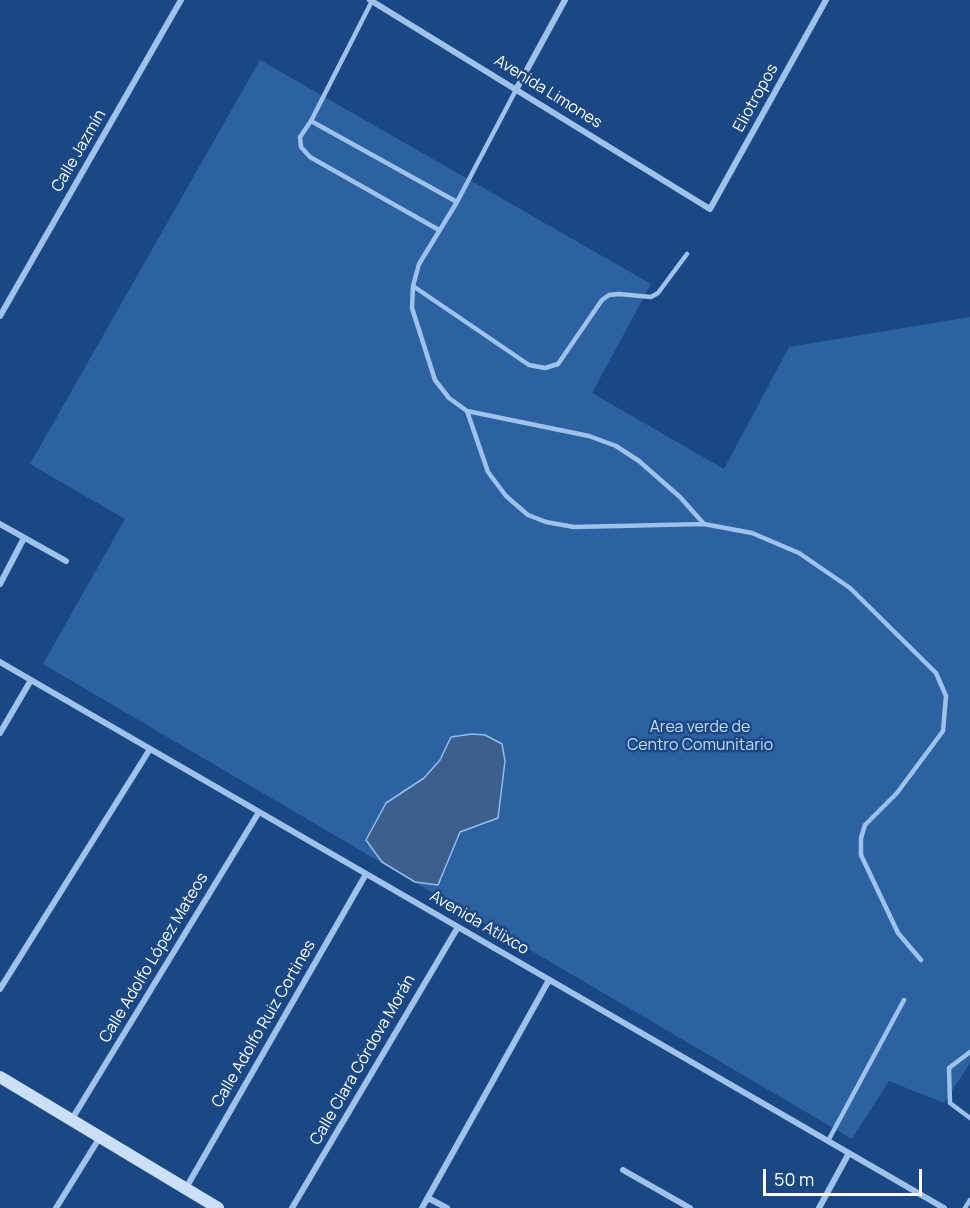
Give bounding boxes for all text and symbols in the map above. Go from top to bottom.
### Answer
street label: Avenida Limones [491,51,605,133]
street label: Eliotropos [729,61,783,135]
street label: Calle Jazmín [48,106,110,196]
park label: Area verde de Centro Comunitario [627,718,773,756]
street label: Calle Adolfo López Mateos [96,870,212,1046]
street label: Avenida Atlixco [426,887,532,959]
street label: Calle Adolfo Ruiz Cortines [208,937,320,1111]
street label: Calle Clara Córdova Morán [306,971,420,1149]
scale bar [766,1157,925,1195]
text: 50 m [774,1167,814,1191]

